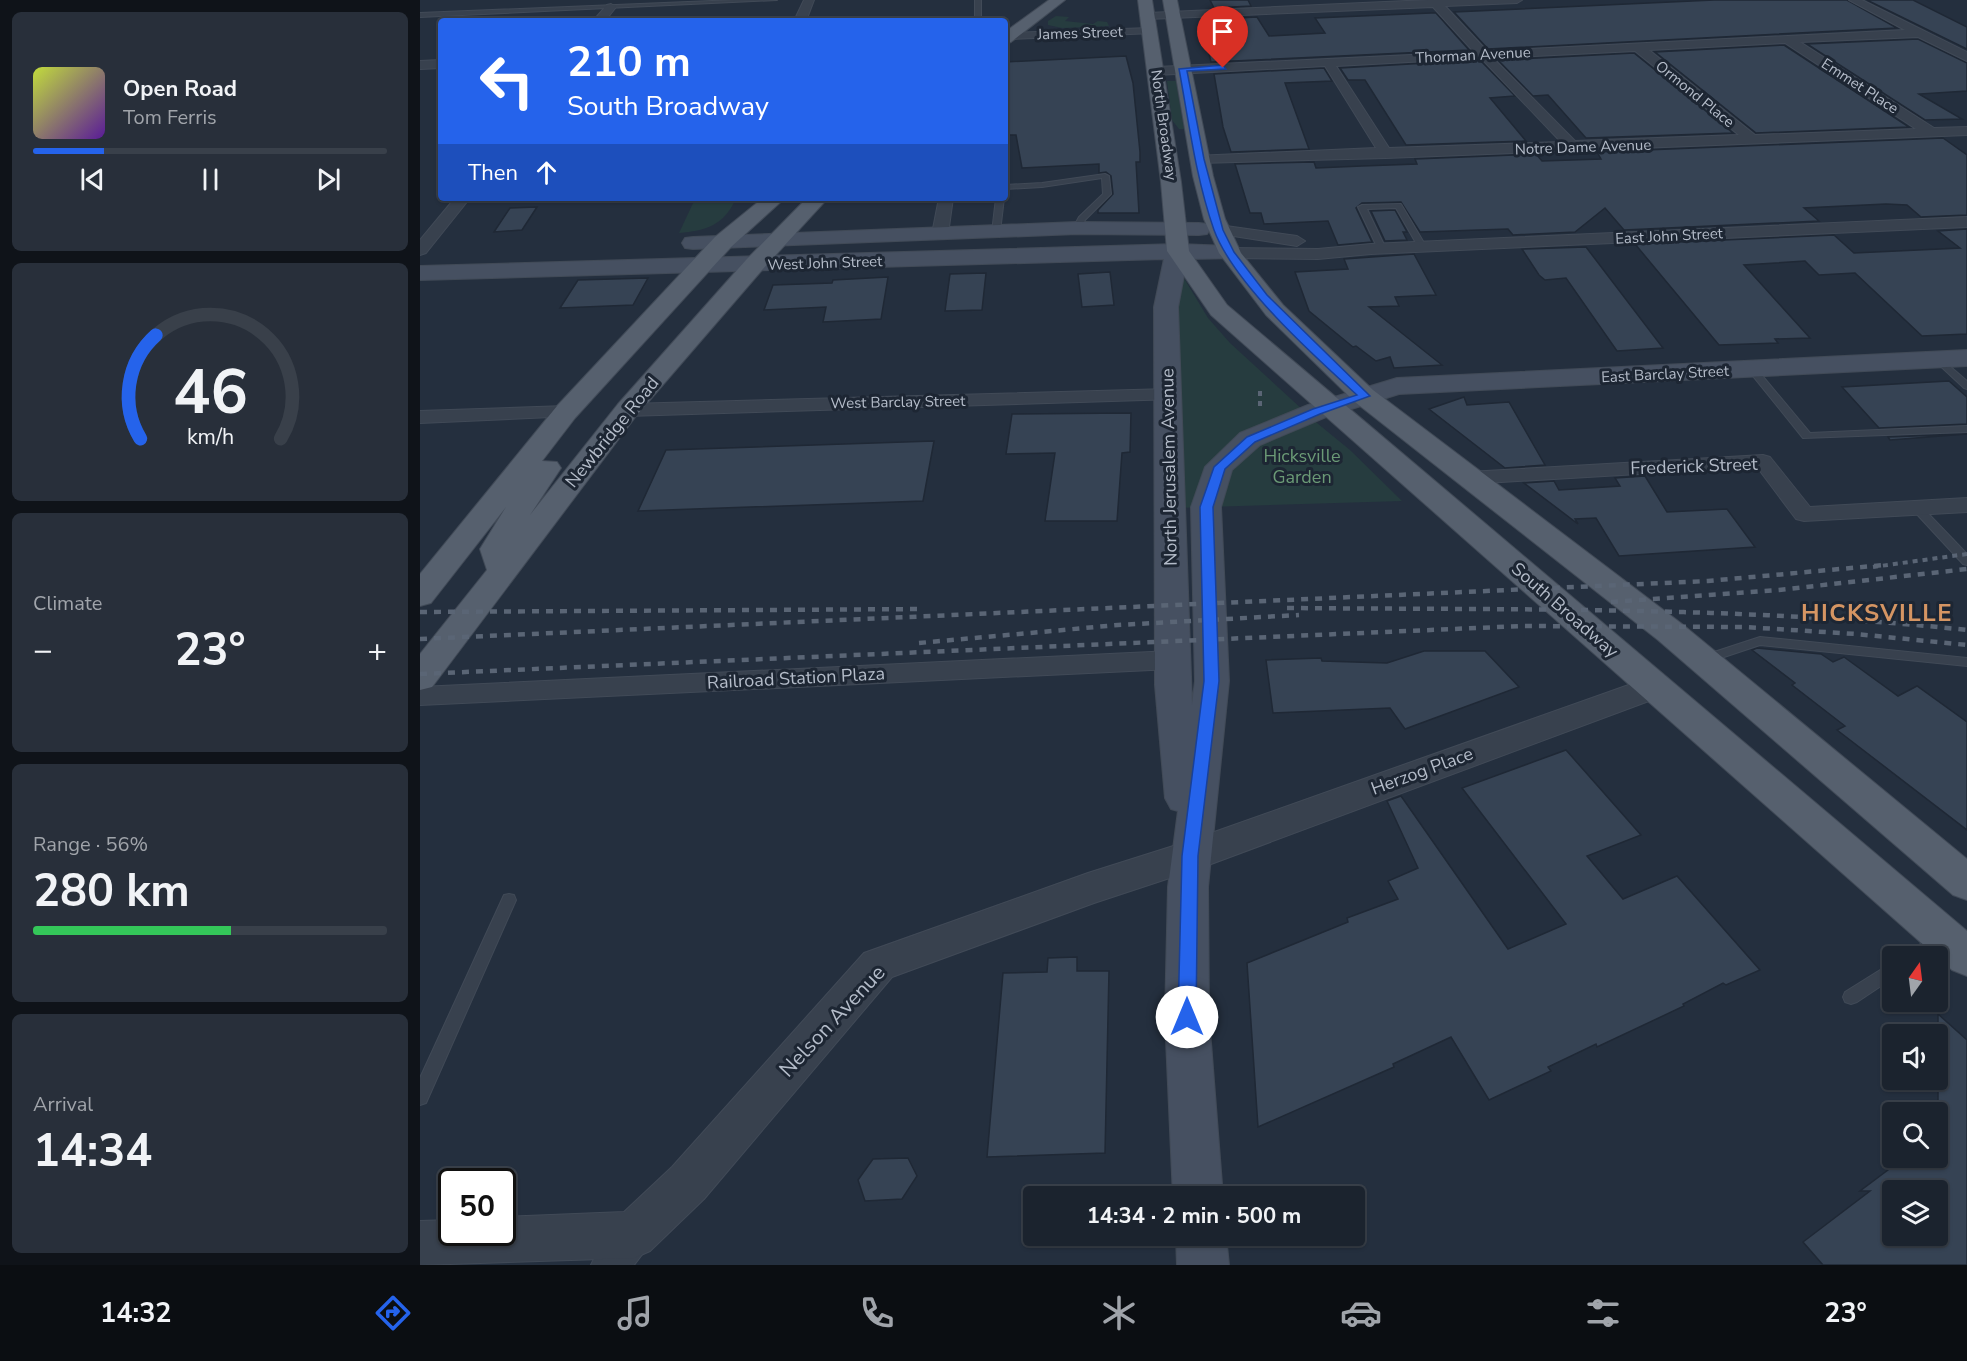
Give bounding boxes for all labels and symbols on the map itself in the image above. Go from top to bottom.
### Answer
pin [1197,6,1248,68]
street label: James Street [1036,21,1124,45]
street label: Thorman Avenue [1415,42,1531,68]
street label: Emmet Place [1818,54,1902,118]
street label: Ormond Place [1651,56,1739,132]
street label: North Broadway [1146,68,1182,182]
street label: Notre Dame Avenue [1514,135,1652,159]
street label: East John Street [1615,223,1724,249]
street label: West John Street [767,251,883,275]
street label: East Barclay Street [1601,361,1730,387]
street label: North Jerusalem Avenue [1155,368,1183,566]
street label: Newbridge Road [560,372,664,492]
street label: West Barclay Street [830,391,966,413]
park label: Hicksville Garden [1263,444,1341,489]
street label: Frederick Street [1630,452,1759,480]
street label: South Broadway [1506,557,1624,664]
district label: HICKSVILLE [1801,597,1953,629]
street label: Railroad Station Plaza [706,661,886,695]
street label: Herzog Place [1368,741,1476,801]
north arrow [1882,946,1948,1012]
street label: Nelson Avenue [773,959,891,1083]
position arrow [1155,985,1219,1049]
speed limit sign: 50 [438,1168,516,1246]

